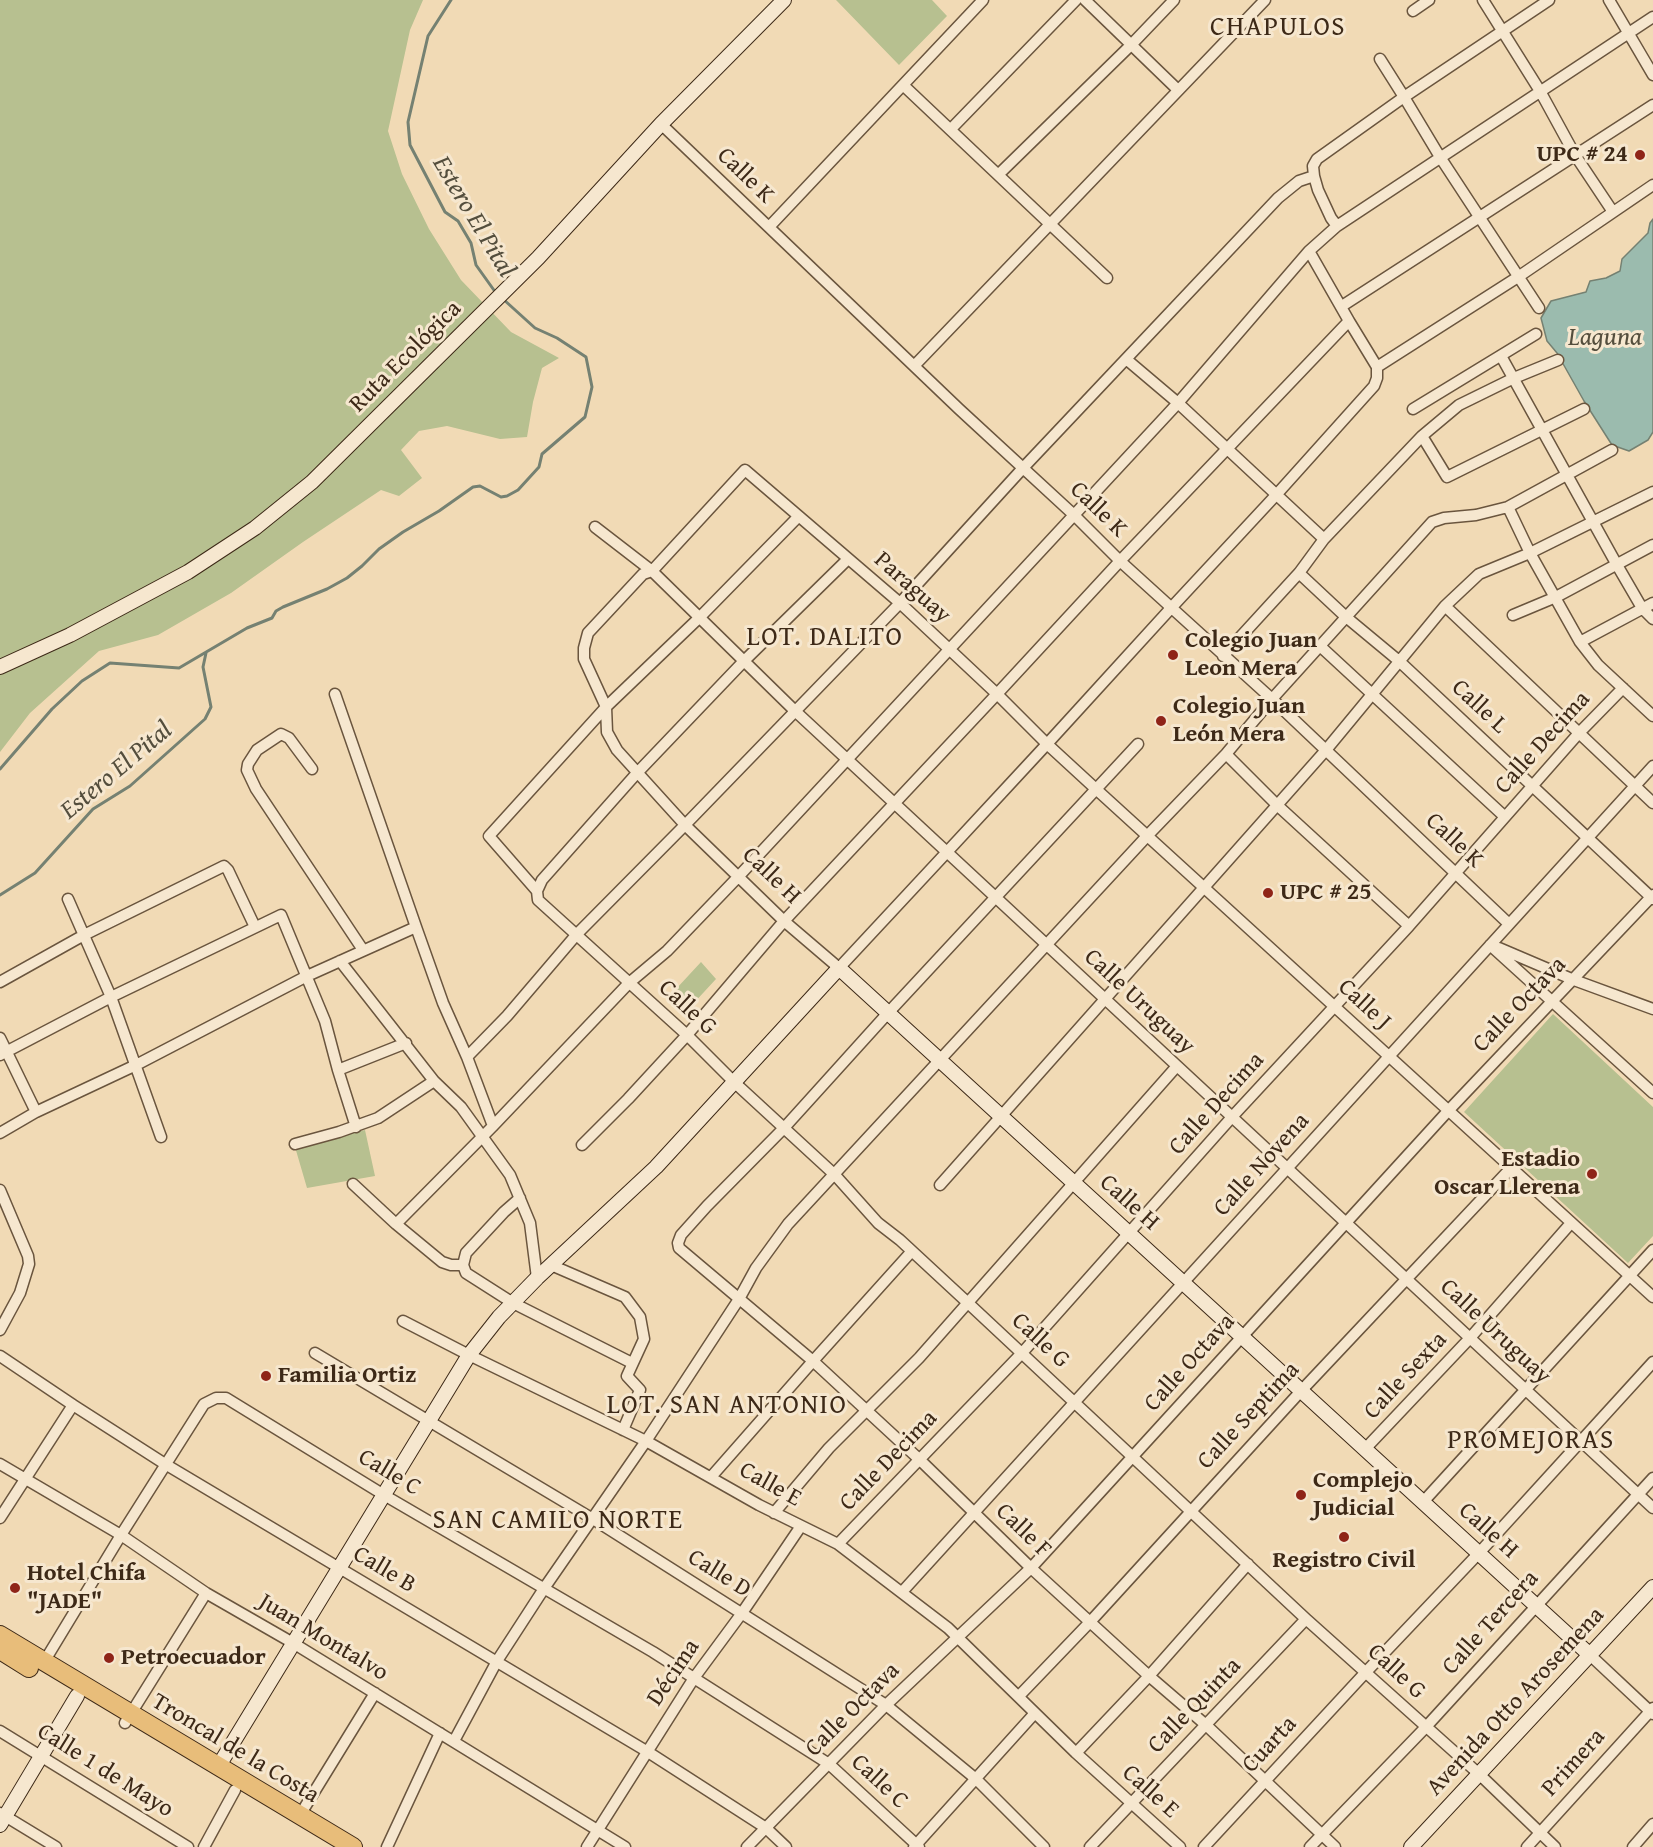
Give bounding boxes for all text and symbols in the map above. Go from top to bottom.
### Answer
district label: CHAPULOS [1210,12,1346,44]
place label: UPC # 24 [1536,141,1628,169]
street label: Calle K [710,142,780,210]
marker: UPC # 24 [1633,148,1647,162]
water label: Estero El Pital [425,151,521,283]
street label: Ruta Ecológica [344,295,468,419]
water label: Laguna [1568,322,1642,354]
street label: Calle K [1063,476,1133,544]
street label: Paraguay [868,546,956,630]
district label: LOT. DALITO [747,622,903,654]
place label: Colegio Juan Leon Mera [1185,627,1317,683]
marker: Colegio Juan Leon Mera [1166,648,1180,662]
street label: Calle L [1445,674,1513,740]
street label: Calle Decima [1489,686,1597,800]
place label: Colegio Juan León Mera [1173,693,1305,749]
marker: Colegio Juan León Mera [1154,714,1168,728]
water label: Estero El Pital [55,715,179,827]
street label: Calle K [1419,807,1489,875]
street label: Calle H [736,841,806,911]
place label: UPC # 25 [1280,879,1372,907]
marker: UPC # 25 [1261,886,1275,900]
street label: Calle Uruguay [1078,943,1200,1061]
street label: Calle Octava [1467,951,1573,1059]
street label: Calle J [1332,973,1396,1037]
street label: Calle G [652,974,722,1042]
street label: Calle Decima [1163,1047,1271,1161]
street label: Calle Novena [1208,1107,1316,1223]
place label: Estadio Oscar Llerena [1434,1146,1580,1202]
marker: Estadio Oscar Llerena [1585,1167,1599,1181]
street label: Calle H [1093,1169,1165,1237]
street label: Calle Uruguay [1434,1273,1556,1391]
street label: Calle G [1005,1307,1075,1375]
street label: Calle Octava [1139,1308,1241,1418]
street label: Calle Sexta [1358,1326,1454,1426]
street label: Calle Septima [1192,1356,1306,1476]
place label: Familia Ortiz [278,1362,416,1390]
marker: Familia Ortiz [259,1369,273,1383]
district label: LOT. SAN ANTONIO [607,1390,847,1422]
street label: Calle Decima [834,1405,944,1517]
district label: PROMEJORAS [1447,1425,1615,1457]
street label: Calle C [353,1443,425,1503]
street label: Calle E [734,1456,806,1514]
place label: Complejo Judicial [1313,1467,1413,1523]
marker: Complejo Judicial [1294,1488,1308,1502]
street label: Calle H [1452,1497,1524,1565]
street label: Calle F [989,1498,1057,1564]
district label: SAN CAMILO NORTE [432,1505,684,1537]
marker: Registro Civil [1337,1530,1351,1544]
street label: Calle B [347,1540,421,1600]
street label: Calle D [682,1544,756,1604]
place label: Registro Civil [1272,1547,1416,1575]
place label: Hotel Chifa "JADE" [27,1560,146,1616]
street label: Calle Tercera [1437,1565,1545,1681]
marker: Hotel Chifa "JADE" [8,1581,22,1595]
street label: Juan Montalvo [253,1588,393,1688]
street label: Avenida Otto Arosemena [1421,1602,1611,1802]
street label: Décima [641,1634,707,1712]
street label: Calle G [1361,1638,1431,1706]
place label: Petroecuador [121,1644,266,1672]
marker: Petroecuador [102,1651,116,1665]
street label: Calle Quinta [1142,1652,1248,1760]
street label: Calle Octava [800,1657,906,1763]
street label: Troncal de la Costa [146,1688,324,1810]
street label: Cuarta [1237,1711,1303,1779]
street label: Calle 1 de Mayo [31,1718,179,1824]
street label: Primera [1536,1723,1612,1803]
street label: Calle C [845,1748,913,1816]
street label: Calle E [1116,1759,1184,1825]

